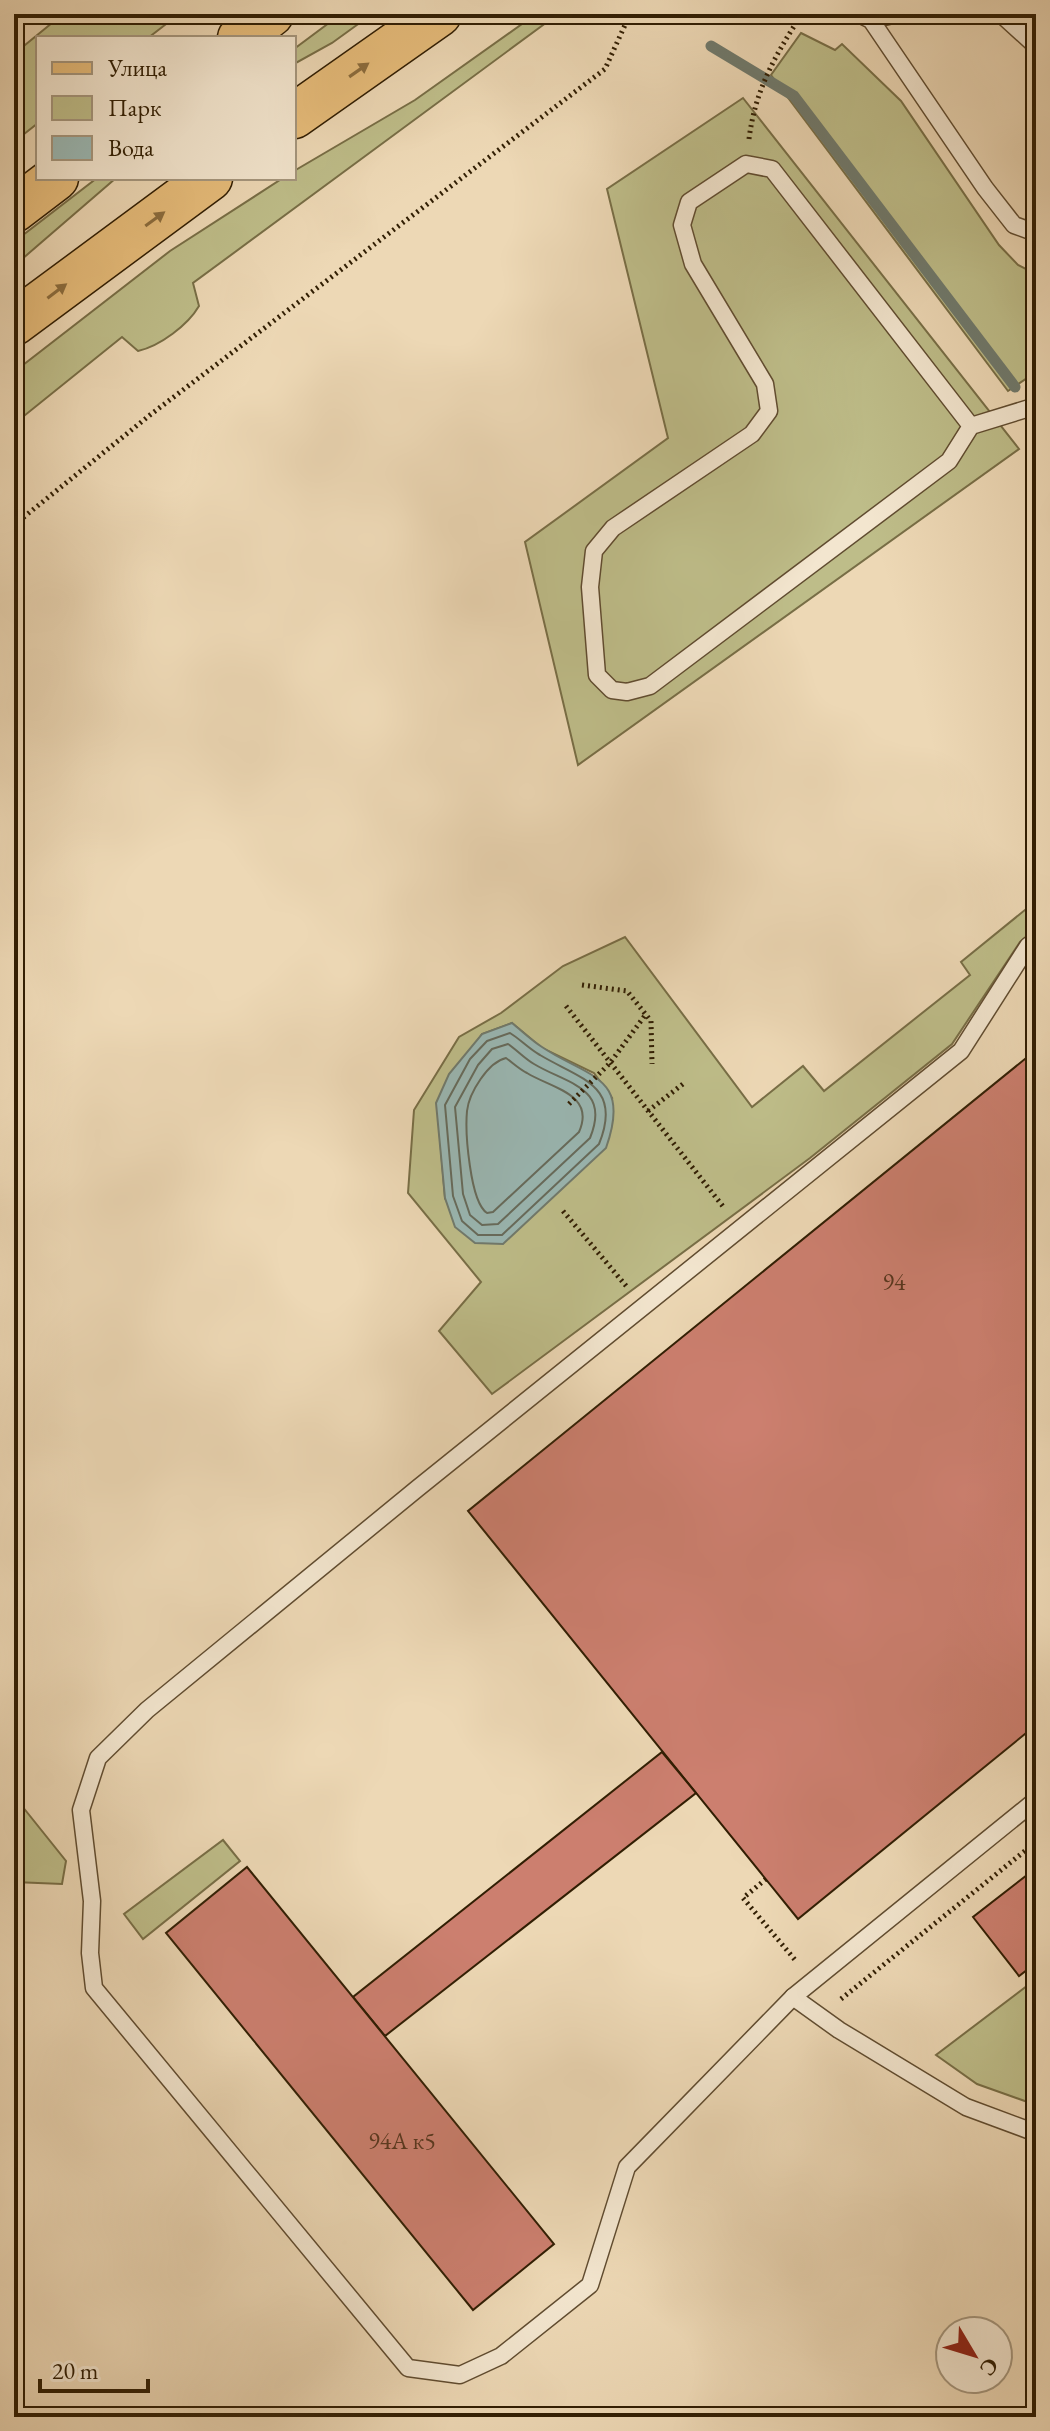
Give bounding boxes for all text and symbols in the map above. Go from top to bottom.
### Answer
legend [36,36,296,180]
text: Улица [107,52,167,83]
one-way arrow [348,63,369,78]
text: Парк [108,92,162,123]
text: Вода [108,132,154,163]
one-way arrow [145,211,165,227]
one-way arrow [47,284,67,300]
house number: 94 [882,1266,906,1297]
house number: 94А к5 [368,2125,436,2156]
north arrow [934,2315,1014,2395]
scale bar [40,2343,148,2393]
text: С [973,2352,1006,2382]
text: 20 m [52,2355,99,2386]

